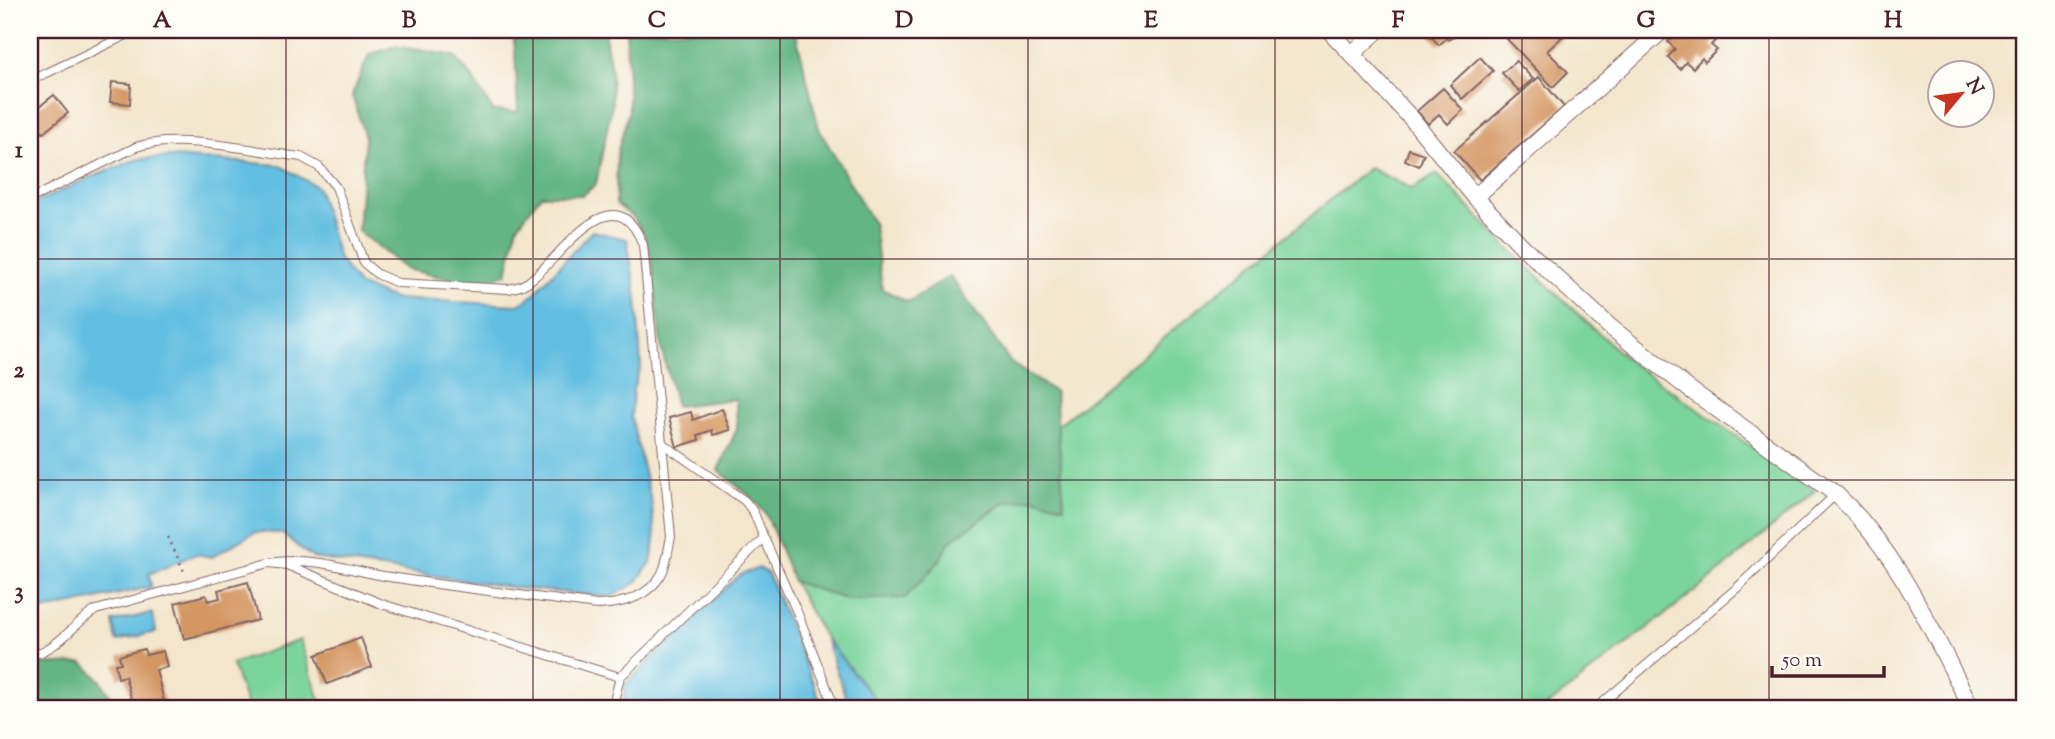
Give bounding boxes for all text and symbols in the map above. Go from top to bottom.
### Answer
text: A [153,5,172,38]
text: B [402,5,417,38]
text: C [648,5,666,38]
text: D [895,5,913,38]
text: E [1144,5,1158,38]
text: F [1392,5,1405,38]
text: G [1637,5,1656,38]
text: H [1884,5,1903,38]
north arrow [1926,60,1996,130]
text: N [1958,74,1989,100]
text: 1 [15,135,23,168]
text: 2 [14,355,25,388]
text: 3 [14,576,24,609]
scale bar [1772,634,1884,678]
text: 50 m [1781,646,1822,676]

